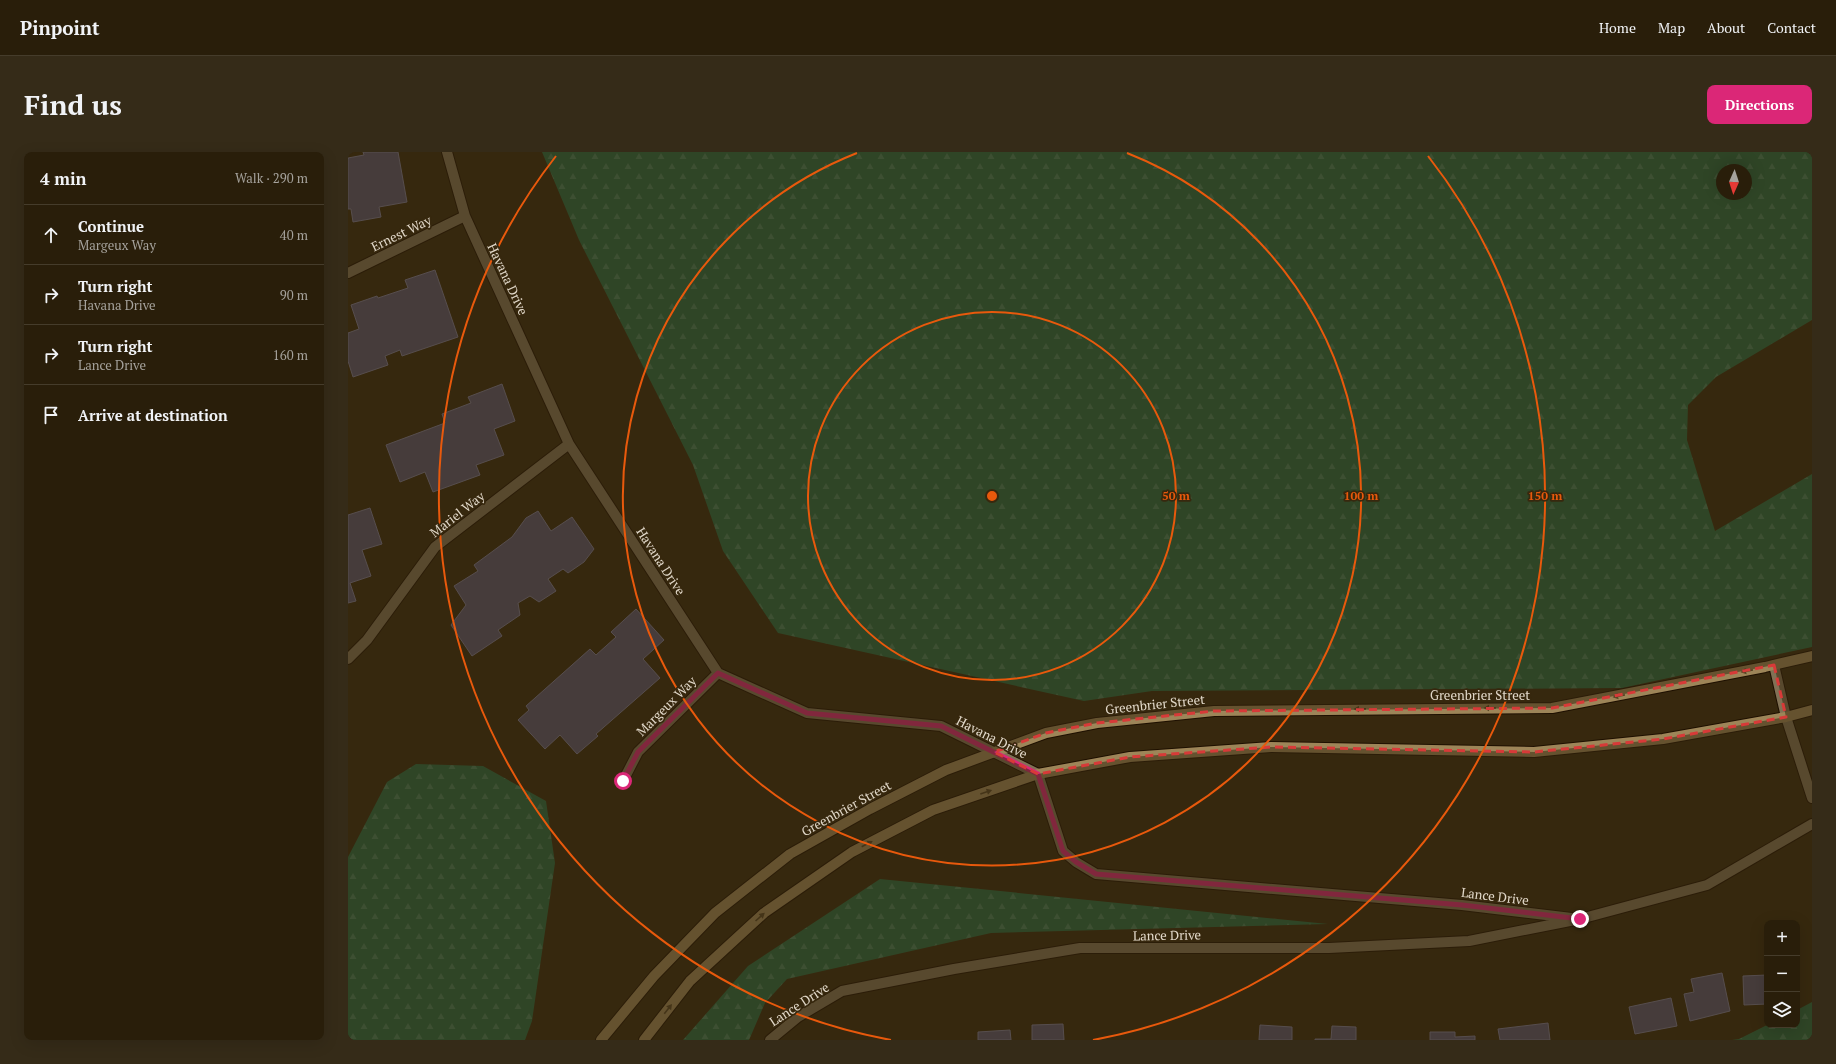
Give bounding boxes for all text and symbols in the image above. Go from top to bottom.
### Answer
text: Pinpoint [20,15,100,40]
text: Home [1599,18,1636,37]
text: Map [1658,18,1685,37]
text: About [1707,18,1745,37]
text: Contact [1767,18,1816,37]
button: Directions [1707,85,1812,124]
text: Find us [24,86,122,123]
north arrow [1716,164,1752,200]
text: 4 min [40,167,87,190]
text: Walk · 290 m [235,169,308,187]
street label: Ernest Way [368,211,434,255]
text: Continue [78,216,144,236]
icon: ahead [40,224,62,246]
text: 40 m [280,226,308,244]
text: Margeux Way [78,236,156,254]
street label: Havana Drive [483,240,533,318]
text: Turn right [78,276,153,296]
icon: right [40,284,62,306]
text: 90 m [280,286,308,304]
text: Havana Drive [78,296,156,314]
text: Turn right [78,336,153,356]
icon: right [40,344,62,366]
text: 160 m [273,346,308,364]
text: Lance Drive [78,356,146,374]
icon: arrive [40,404,62,426]
text: Arrive at destination [78,405,228,425]
street label: Mariel Way [426,487,488,541]
text: 50 m [1162,488,1190,503]
text: 100 m [1344,488,1378,503]
text: 150 m [1528,488,1562,503]
centre of rings [985,489,999,503]
street label: Havana Drive [632,524,690,598]
one-way arrow [1741,668,1753,674]
street label: Margeux Way [632,672,700,740]
street label: Greenbrier Street [1430,686,1530,704]
street label: Greenbrier Street [1104,690,1206,718]
one-way arrow [1613,693,1625,699]
one-way arrow [1483,705,1496,711]
one-way arrow [1353,706,1366,712]
street label: Havana Drive [953,711,1031,763]
route start [614,772,632,790]
street label: Greenbrier Street [798,776,894,840]
one-way arrow [980,789,992,795]
one-way arrow [861,841,872,847]
street label: Lance Drive [1460,883,1530,909]
route end [1571,910,1589,928]
one-way arrow [754,913,765,922]
map controls [1764,920,1800,1028]
button: + [1764,920,1800,956]
street label: Lance Drive [1133,925,1201,945]
button: − [1764,956,1800,992]
street label: Lance Drive [766,978,832,1030]
button: layers [1764,992,1800,1028]
one-way arrow [664,1004,672,1015]

